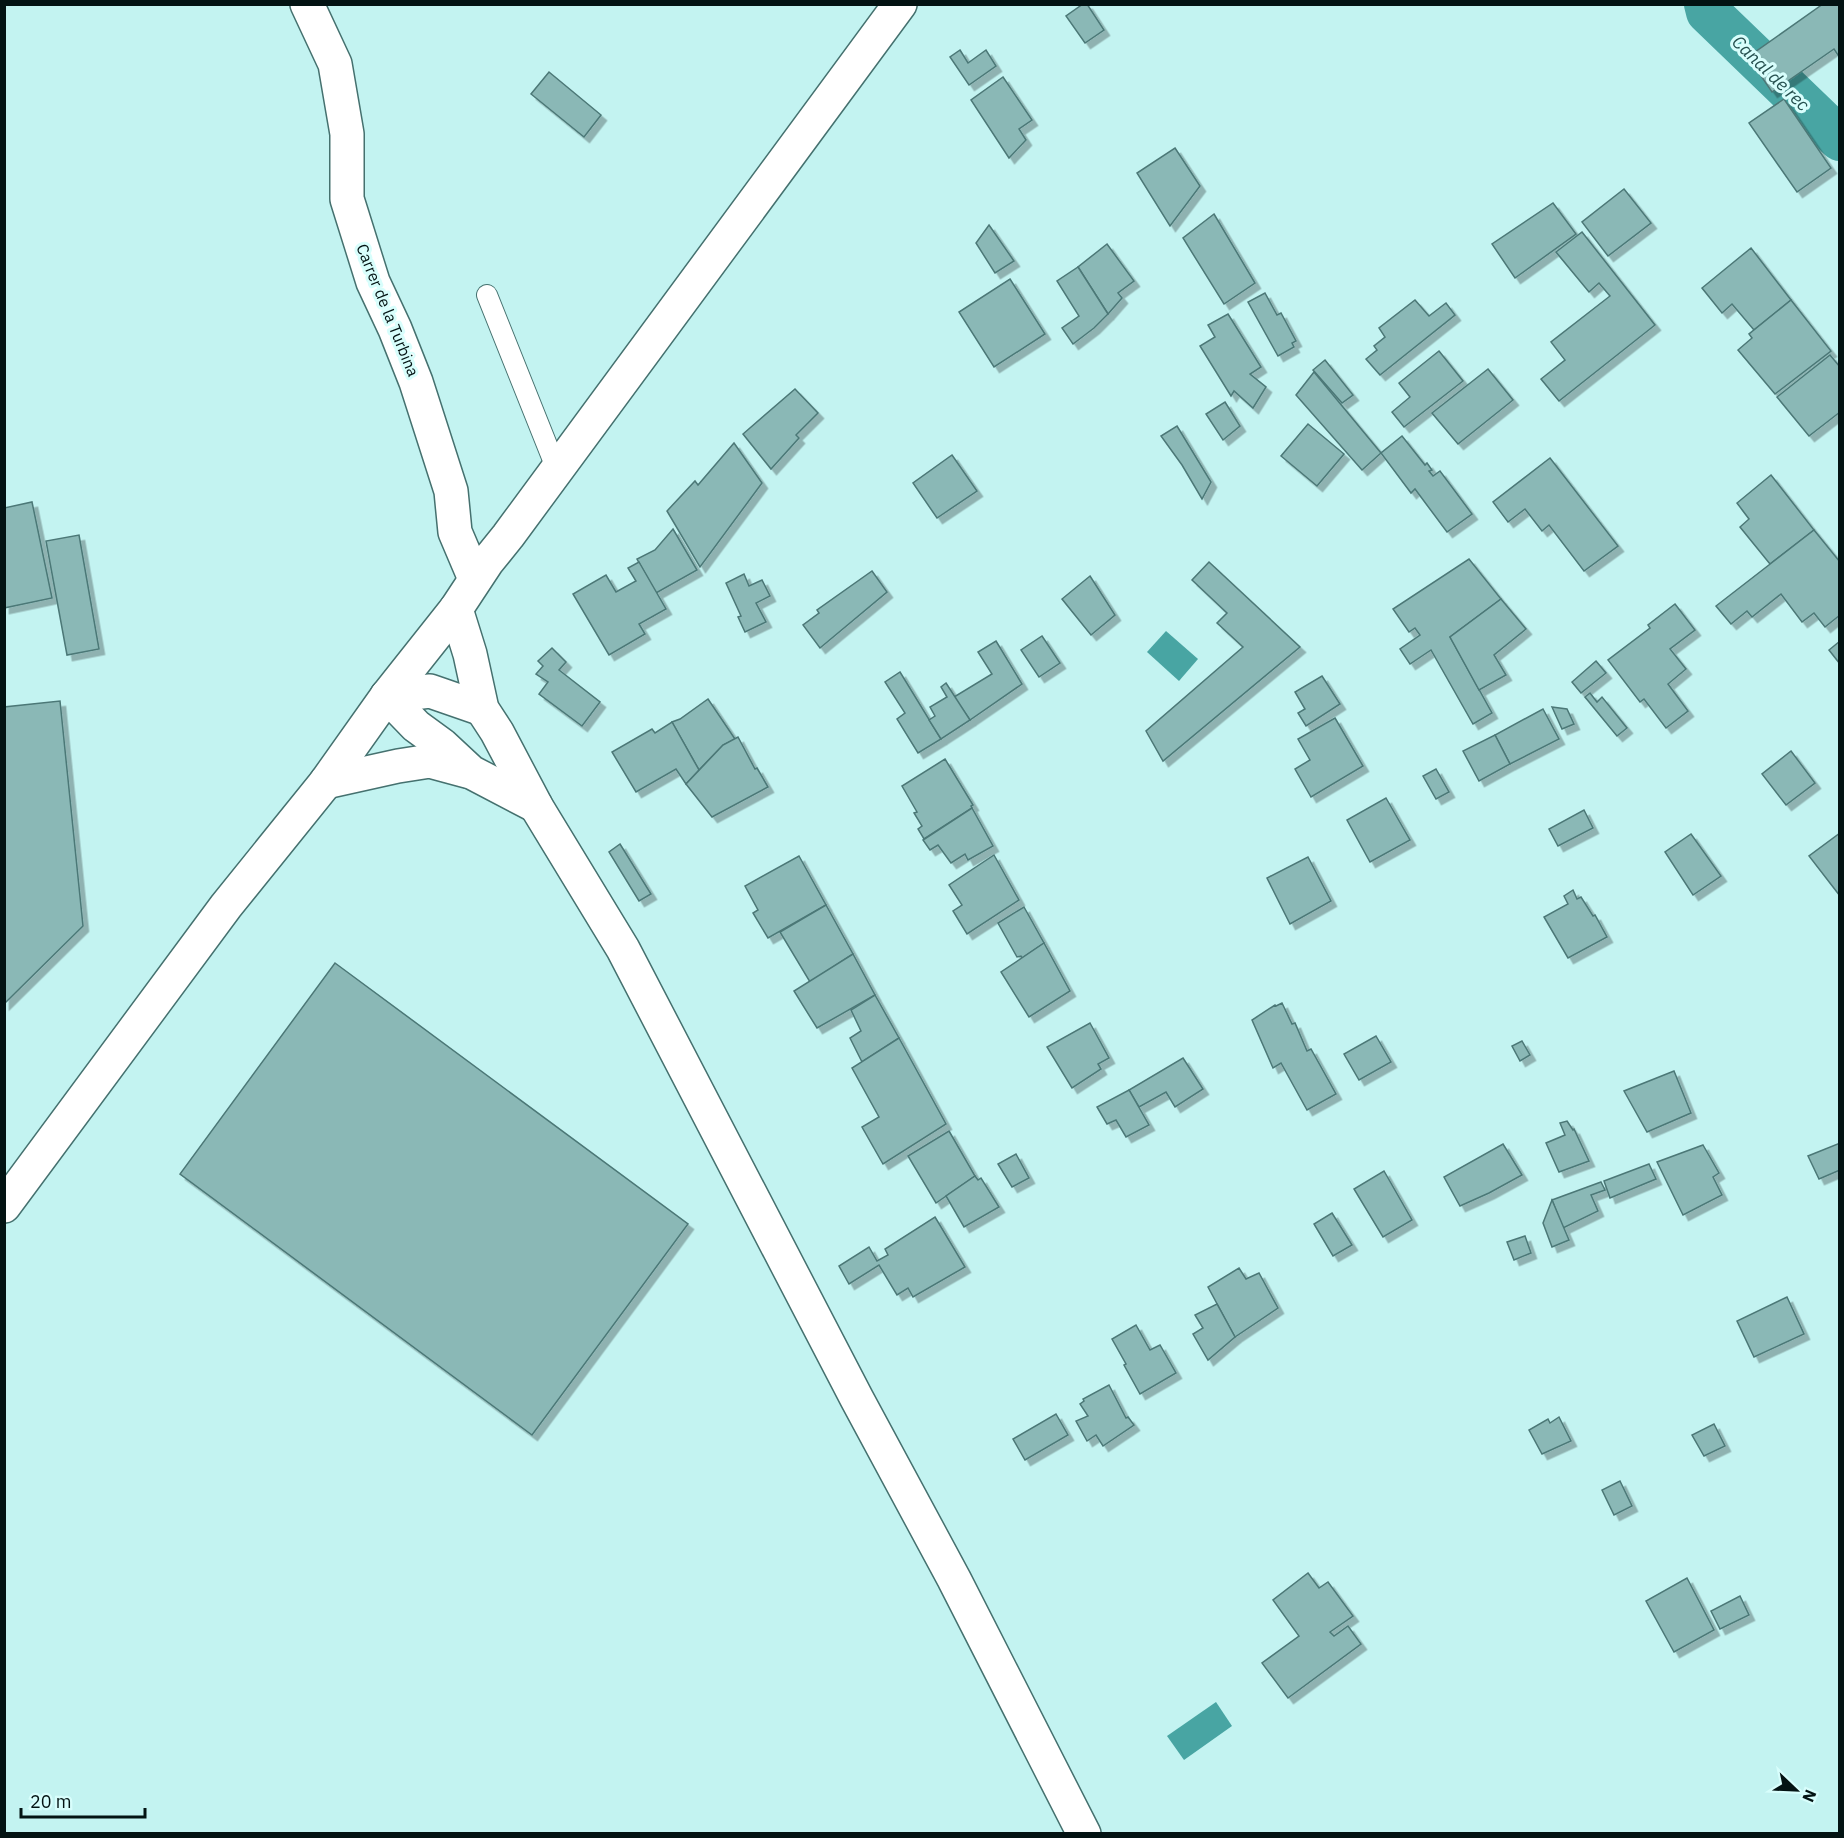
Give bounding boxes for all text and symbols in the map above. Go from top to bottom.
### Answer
water label: Canal de rec [1727,30,1815,116]
street label: Carrer de la Turbina [352,241,424,380]
north arrow [1766,1760,1826,1820]
scale bar [21,1781,146,1819]
text: N [1798,1787,1821,1805]
text: 20 m [30,1790,72,1813]

